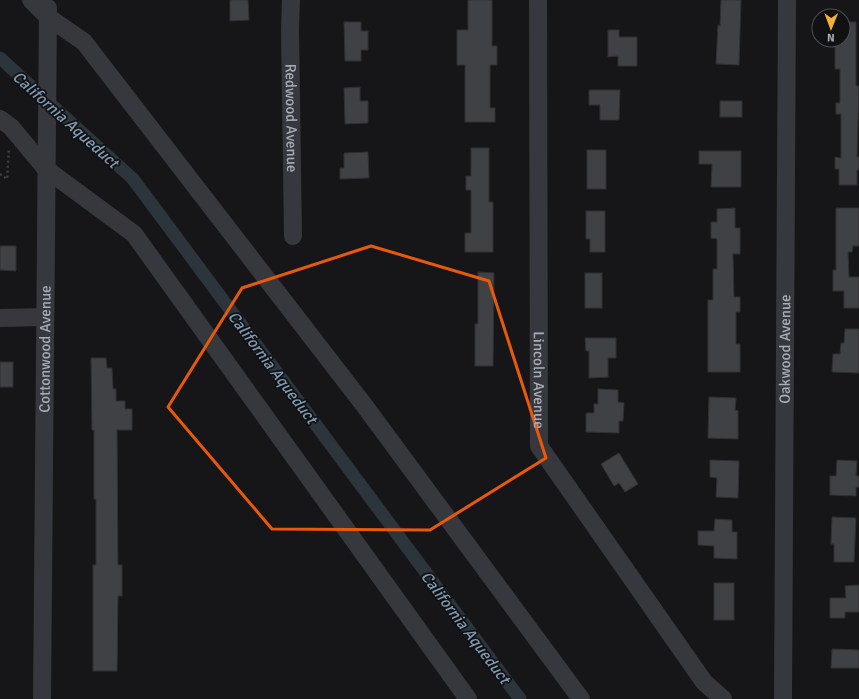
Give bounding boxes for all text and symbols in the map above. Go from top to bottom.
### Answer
north arrow [811,8,851,48]
text: N [827,31,835,44]
street label: Redwood Avenue [282,63,301,172]
water label: California Aqueduct [8,67,124,174]
street label: Cottonwood Avenue [35,285,55,413]
street label: Oakwood Avenue [776,294,794,404]
water label: California Aqueduct [223,307,323,430]
street label: Lincoln Avenue [530,331,548,429]
water label: California Aqueduct [416,567,516,690]

